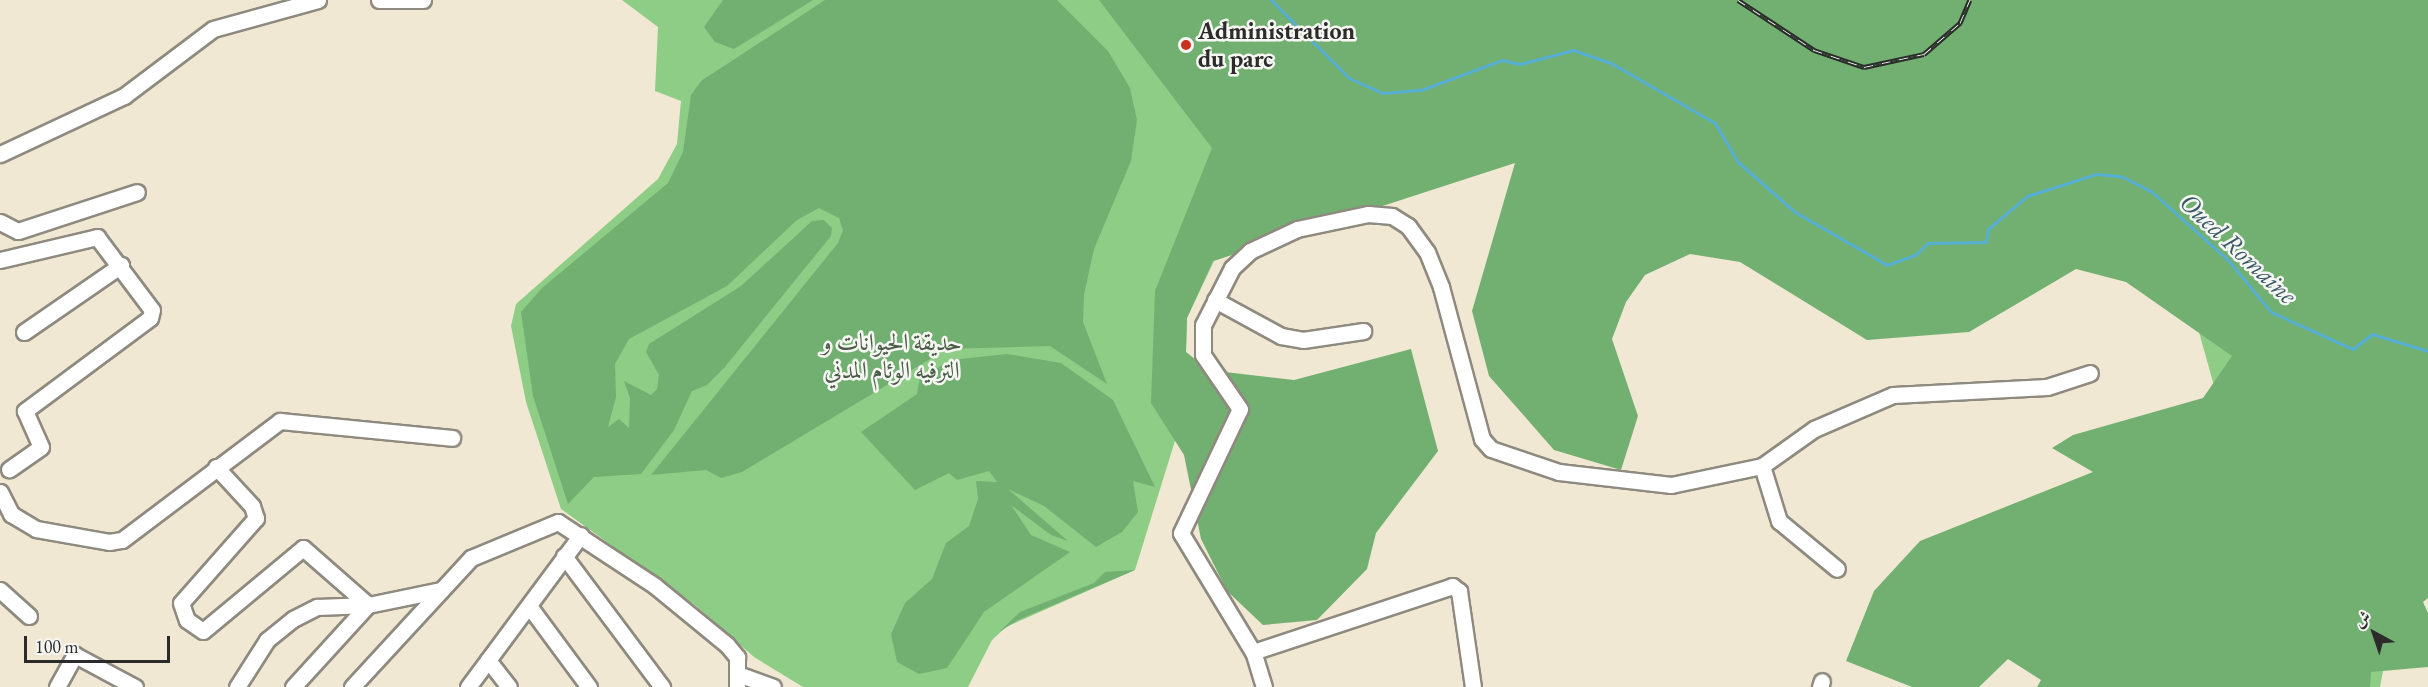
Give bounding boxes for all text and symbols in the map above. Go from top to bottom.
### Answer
place label: Administration du parc [1198,17,1355,73]
marker: Administration du parc [1179,38,1193,52]
water label: Oued Romaine [2173,187,2303,311]
park label: حديقة الحيوانات و الترفيه الوئام المدني [822,328,962,384]
north arrow [2344,603,2404,663]
text: ش [2349,606,2375,632]
scale bar [27,624,172,662]
text: 100 m [35,635,79,658]

